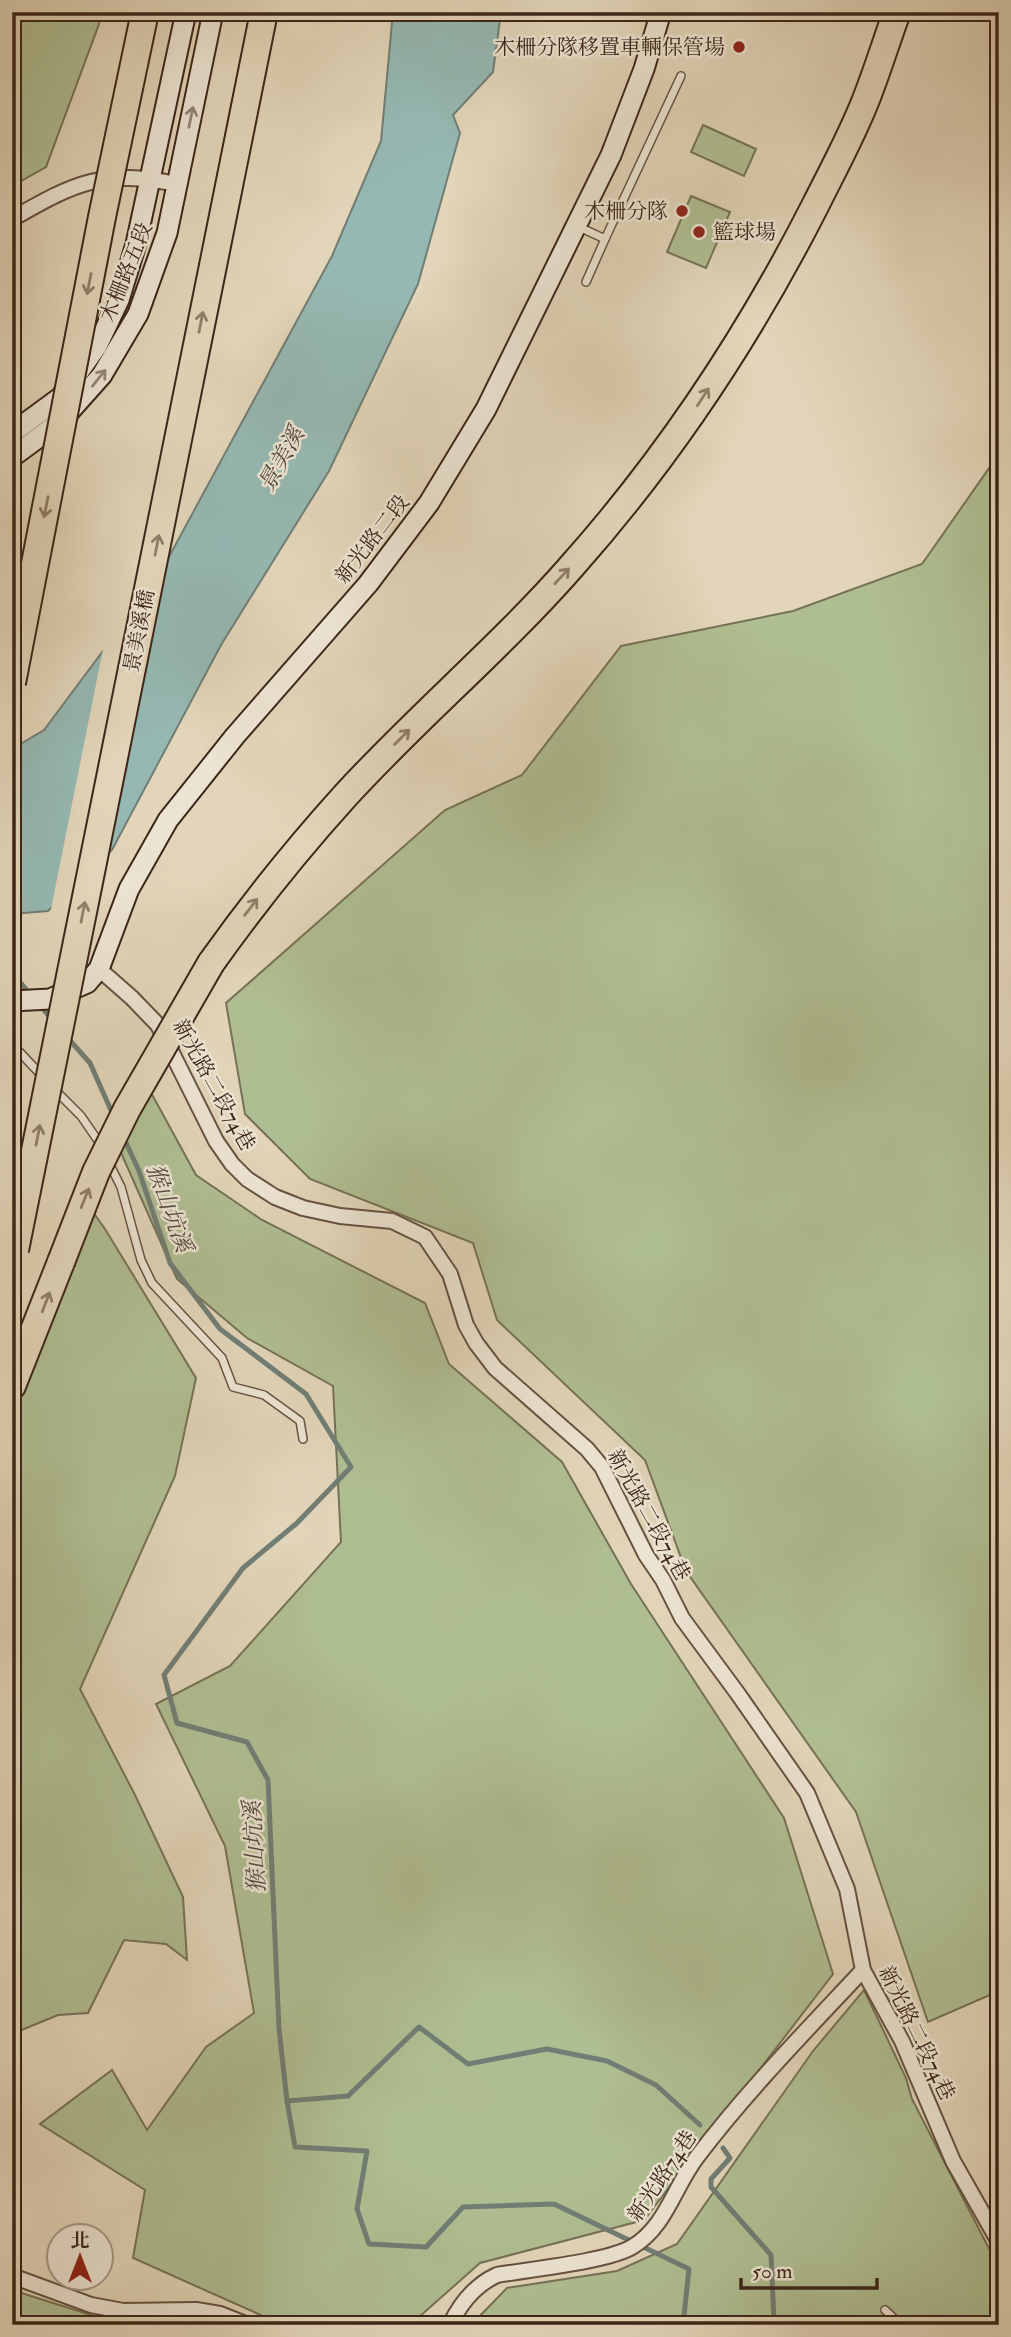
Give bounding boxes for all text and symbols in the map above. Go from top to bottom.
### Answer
place label: 木柵分隊移置車輛保管場 [494,34,725,61]
marker: 木柵分隊移置車輛保管場 [731,39,747,55]
one-way arrow [185,106,199,129]
place label: 木柵分隊 [584,198,668,225]
marker: 木柵分隊 [674,203,690,219]
street label: 木柵路五段 [94,218,159,326]
place label: 籃球場 [713,219,776,246]
marker: 籃球場 [691,224,707,240]
one-way arrow [82,272,96,295]
one-way arrow [195,311,209,334]
one-way arrow [91,370,106,388]
one-way arrow [696,388,710,408]
water label: 景美溪 [252,419,312,496]
street label: 新光路二段 [329,490,415,589]
one-way arrow [39,495,52,518]
one-way arrow [150,534,164,557]
one-way arrow [554,568,571,585]
street label: 景美溪橋 [118,587,161,675]
one-way arrow [393,729,410,746]
one-way arrow [244,899,259,917]
one-way arrow [76,901,90,924]
street label: 新光路二段74巷 [166,1015,261,1156]
one-way arrow [32,1124,45,1147]
water label: 猴山坑溪 [140,1160,200,1259]
one-way arrow [79,1188,92,1210]
one-way arrow [40,1291,53,1313]
street label: 新光路二段74巷 [601,1445,696,1586]
water label: 猴山坑溪 [237,1797,271,1894]
street label: 新光路二段74巷 [872,1962,961,2105]
street label: 新光路74巷 [622,2125,703,2227]
north arrow [46,2222,116,2292]
text: 北 [70,2229,90,2253]
scale bar [741,2246,878,2290]
text: 50 m [752,2258,793,2285]

